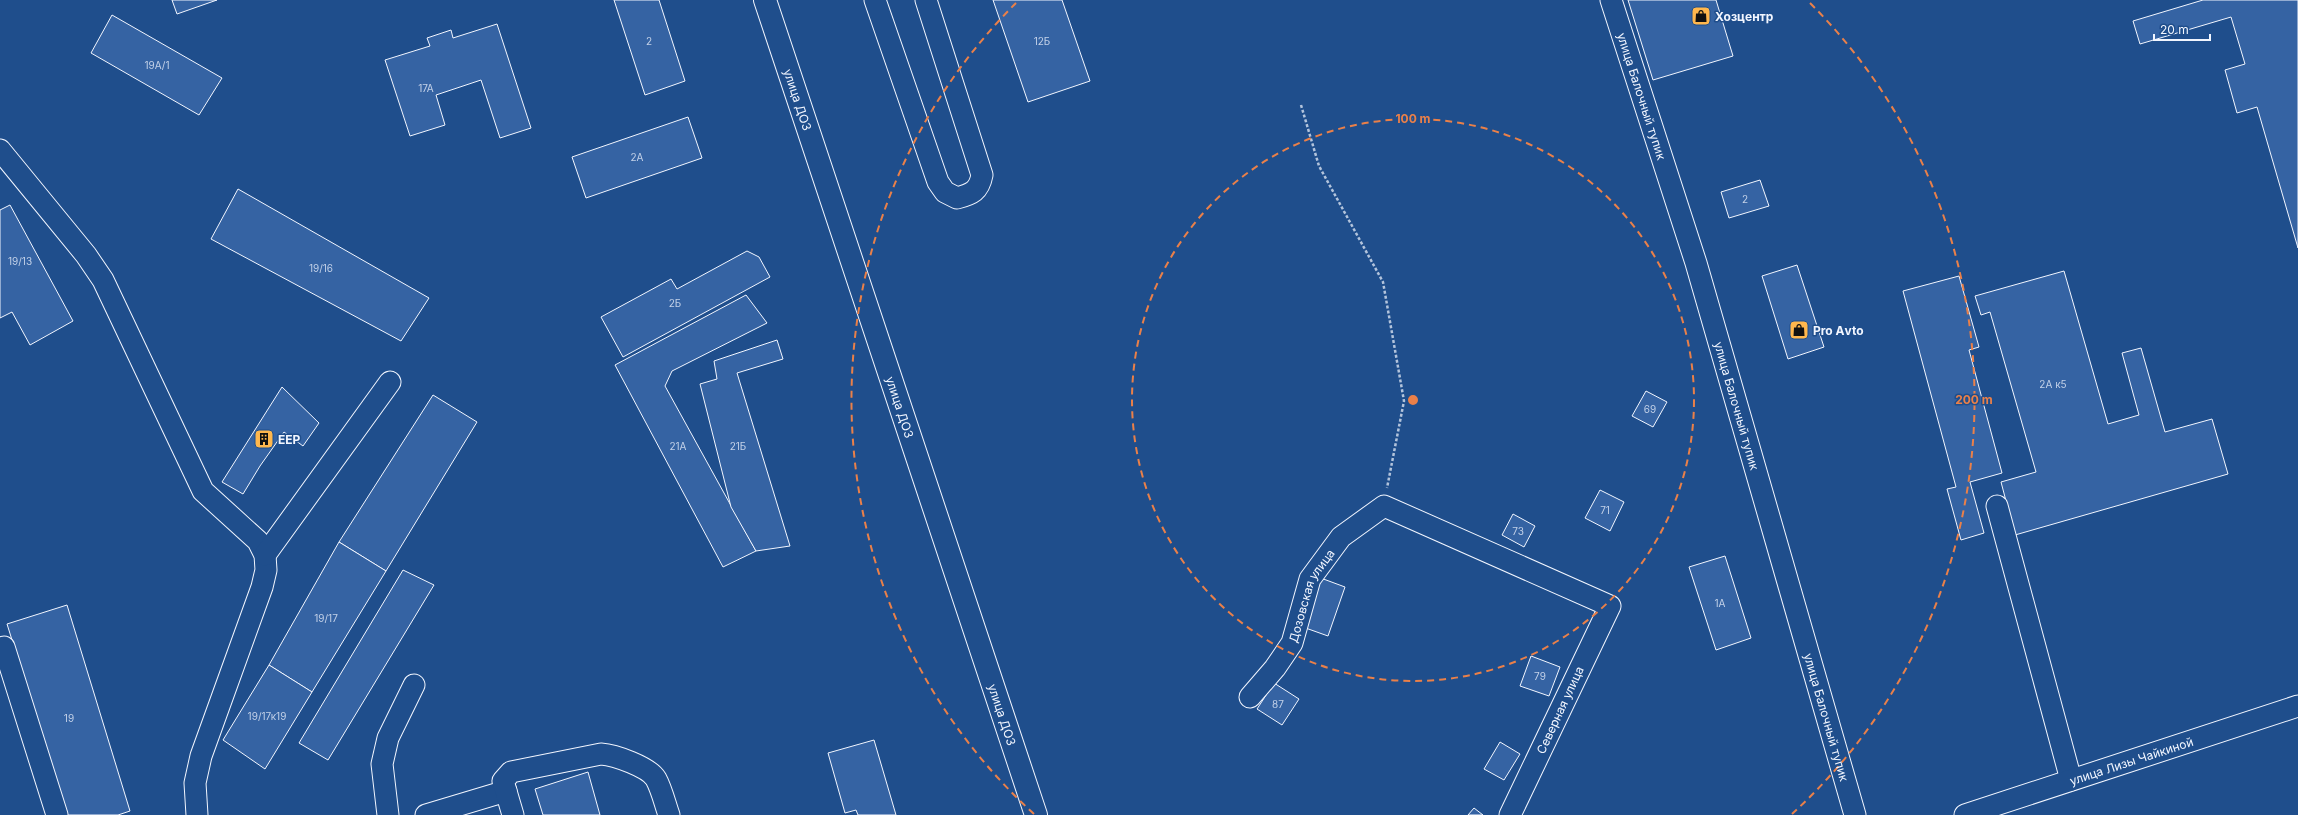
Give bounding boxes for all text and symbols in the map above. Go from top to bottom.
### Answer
shop icon: Хозцентр [1690,5,1712,27]
place label: Хозцентр [1715,9,1774,24]
scale bar [2154,16,2210,42]
text: 20 m [2160,22,2189,37]
street label: улица Балочный тупик [1614,31,1670,162]
house number: 2 [646,35,652,47]
house number: 12Б [1034,35,1050,47]
house number: 19А/1 [144,59,170,71]
street label: улица ДОЗ [781,67,815,132]
house number: 17А [418,82,434,94]
text: 100 m [1395,111,1431,126]
house number: 2А [631,151,644,163]
house number: 2 [1742,193,1748,205]
house number: 19/13 [8,255,32,267]
house number: 19/16 [309,262,333,274]
house number: 2Б [669,297,681,309]
shop icon: Pro Аvto [1788,319,1810,341]
place label: Pro Аvto [1813,323,1864,338]
street label: улица Балочный тупик [1712,340,1763,472]
street label: улица ДОЗ [883,374,918,440]
house number: 2А к5 [2039,378,2067,390]
text: 200 m [1955,392,1993,407]
centre of rings [1406,393,1420,407]
house number: 69 [1644,403,1656,415]
building icon: EEP [253,428,275,450]
place label: EEP [278,432,301,447]
house number: 21А [669,440,687,452]
house number: 21Б [730,440,746,452]
house number: 71 [1600,504,1610,516]
house number: 73 [1512,525,1524,537]
street label: Дозовская улица [1285,546,1337,644]
house number: 1А [1715,597,1726,609]
house number: 19/17 [314,612,338,624]
street label: улица Балочный тупик [1801,651,1853,784]
street label: Северная улица [1533,664,1587,756]
house number: 79 [1534,670,1546,682]
street label: улица ДОЗ [985,682,1020,747]
house number: 87 [1272,698,1284,710]
house number: 19/17к19 [248,710,286,722]
house number: 19 [64,712,74,724]
street label: улица Лизы Чайкиной [2068,733,2195,788]

